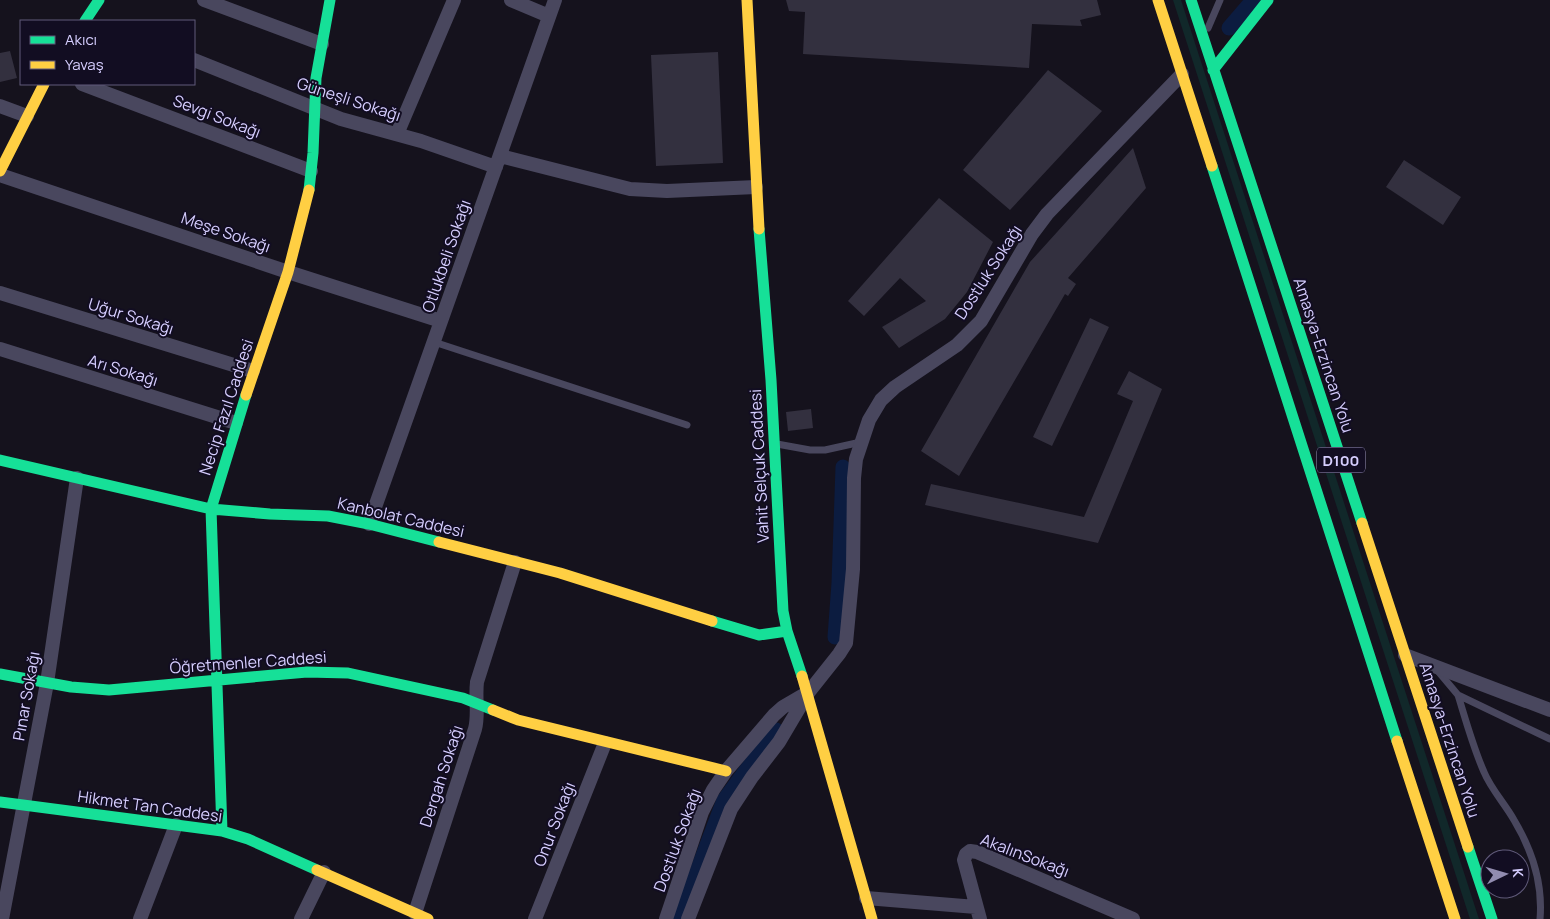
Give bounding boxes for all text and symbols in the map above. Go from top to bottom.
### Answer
legend [20,20,195,85]
text: Akıcı [65,29,97,50]
text: Yavaş [65,54,104,75]
street label: Güneşli Sokağı [294,72,404,126]
street label: Sevgi Sokağı [170,89,264,143]
street label: Otlukbeli Sokağı [416,197,476,315]
street label: Meşe Sokağı [178,206,274,258]
street label: Dostluk Sokağı [949,220,1027,324]
street label: Amasya-Erzincan Yolu [1289,275,1359,435]
street label: Uğur Sokağı [85,293,177,339]
street label: Necip Fazıl Caddesi [194,336,258,478]
street label: Arı Sokağı [85,349,161,391]
street label: Vahit Selçuk Caddesi [744,389,774,543]
road number: D100 [1317,448,1365,472]
street label: Kanbolat Caddesi [335,492,467,542]
street label: Öğretmenler Caddesi [169,646,327,678]
street label: Pınar Sokağı [7,650,45,742]
street label: Amasya-Erzincan Yolu [1415,660,1485,820]
street label: Dergah Sokağı [414,722,468,830]
street label: Onur Sokağı [528,779,580,869]
street label: Hikmet Tan Caddesi [76,785,224,827]
street label: Dostluk Sokağı [648,785,706,895]
street label: AkalınSokağı [978,828,1072,882]
north arrow [1480,849,1530,899]
text: K [1509,867,1528,879]

